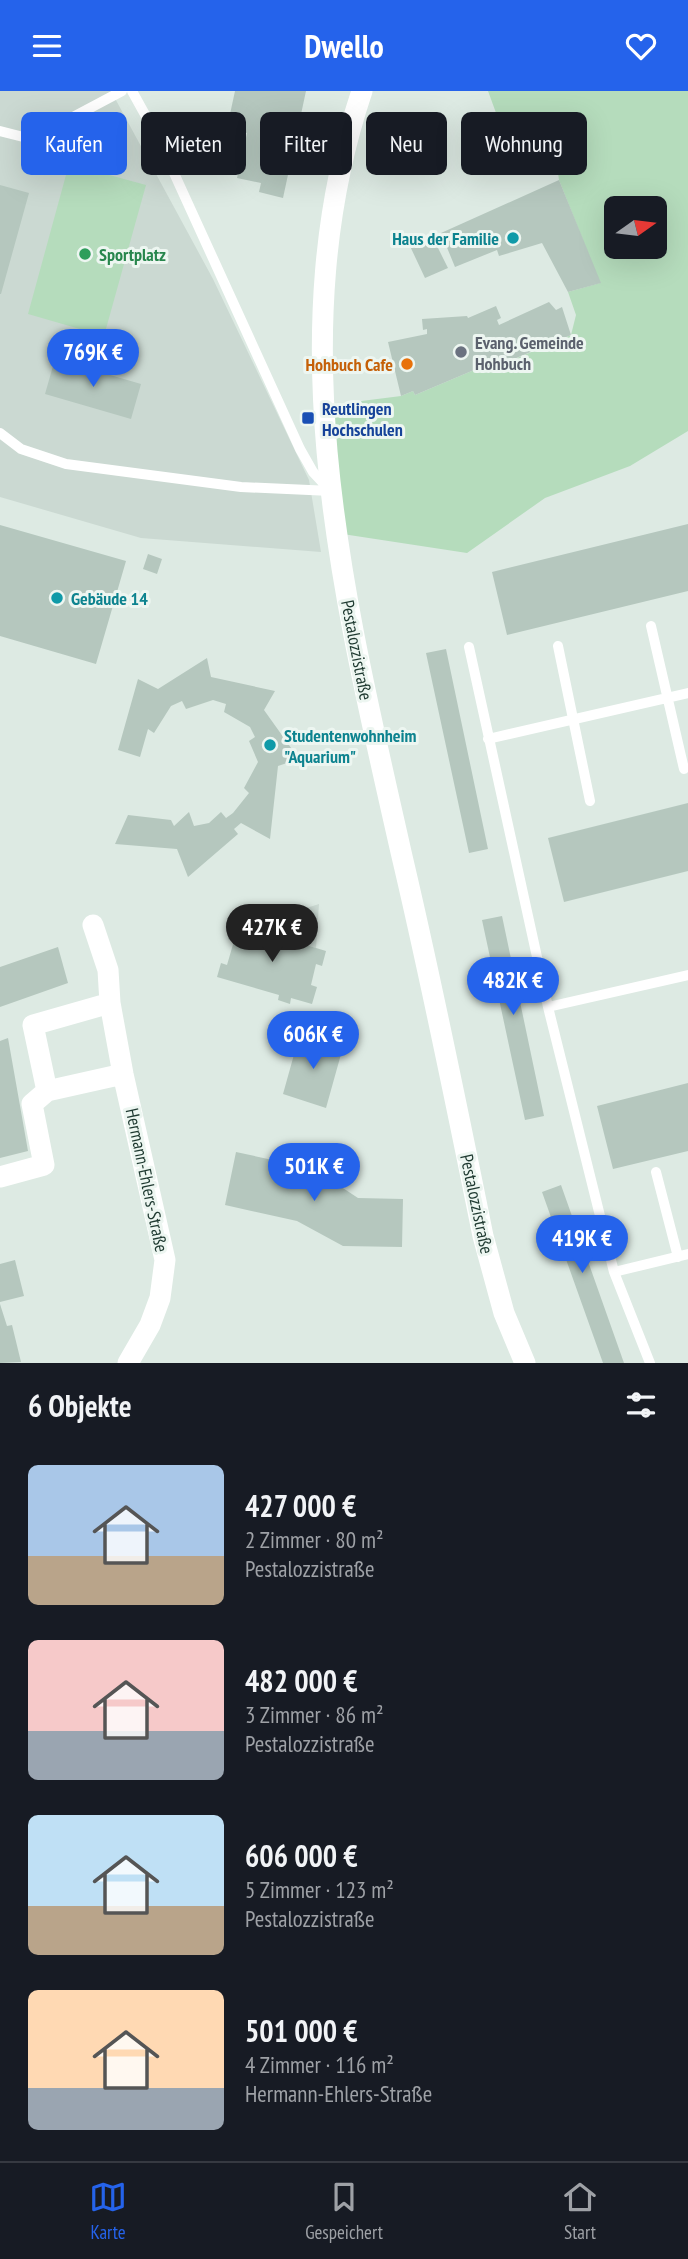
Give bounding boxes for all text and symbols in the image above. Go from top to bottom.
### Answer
text: Dwello [304,25,384,67]
icon: menu [28,27,66,65]
icon: heart [622,27,660,65]
chip: Kaufen [21,112,127,175]
chip: Mieten [141,112,246,175]
chip: Filter [260,112,352,175]
chip: Neu [366,112,447,175]
chip: Wohnung [461,112,587,175]
north arrow [604,196,667,259]
map controls [604,196,667,259]
place label: Haus der Familie [392,227,499,250]
marker: Haus der Familie [505,230,521,246]
place label: Sportplatz [99,243,166,266]
marker: Sportplatz [77,246,93,262]
pin: 769K € [36,329,150,389]
place label: Evang. Gemeinde Hohbuch [475,331,584,375]
text: 769K € [63,337,123,366]
marker: Evang. Gemeinde Hohbuch [453,344,469,360]
place label: Hohbuch Cafe [305,353,393,376]
marker: Hohbuch Cafe [399,356,415,372]
place label: Reutlingen Hochschulen [322,397,403,441]
marker: Reutlingen Hochschulen [300,410,316,426]
place label: Gebäude 14 [71,587,148,610]
marker: Gebäude 14 [49,590,65,606]
street label: Pestalozzistraße [336,598,378,702]
place label: Studentenwohnheim "Aquarium" [284,724,417,768]
marker: Studentenwohnheim "Aquarium" [262,737,278,753]
pin: 427K € [215,905,329,964]
text: 427K € [242,912,302,941]
pin: 482K € [456,957,570,1017]
text: 482K € [483,965,543,994]
pin: 606K € [256,1011,370,1071]
text: 606K € [283,1019,343,1048]
street label: Hermann-Ehlers-Straße [121,1106,173,1254]
pin: 501K € [257,1143,371,1203]
text: 501K € [284,1151,344,1180]
street label: Pestalozzistraße [455,1152,499,1256]
pin: 419K € [525,1215,639,1275]
text: 419K € [552,1223,612,1252]
text: 6 Objekte [28,1386,132,1425]
icon: filters [622,1386,660,1424]
text: 427 000 € [245,1486,356,1525]
icon: home [84,1493,168,1577]
text: 2 Zimmer · 80 m² [245,1525,383,1554]
text: Pestalozzistraße [245,1554,374,1583]
text: 482 000 € [245,1661,358,1700]
icon: home [84,1668,168,1752]
text: 3 Zimmer · 86 m² [245,1700,383,1729]
text: Pestalozzistraße [245,1729,374,1758]
text: 606 000 € [245,1836,358,1875]
icon: home [84,1843,168,1927]
text: 5 Zimmer · 123 m² [245,1875,394,1904]
text: Pestalozzistraße [245,1904,374,1933]
text: 501 000 € [245,2011,358,2050]
icon: home [84,2018,168,2102]
text: 4 Zimmer · 116 m² [245,2050,394,2079]
text: Hermann-Ehlers-Straße [245,2079,432,2108]
tab: Karte [89,2178,127,2244]
tab: Gespeichert [305,2178,383,2244]
tab: Start [561,2178,599,2244]

